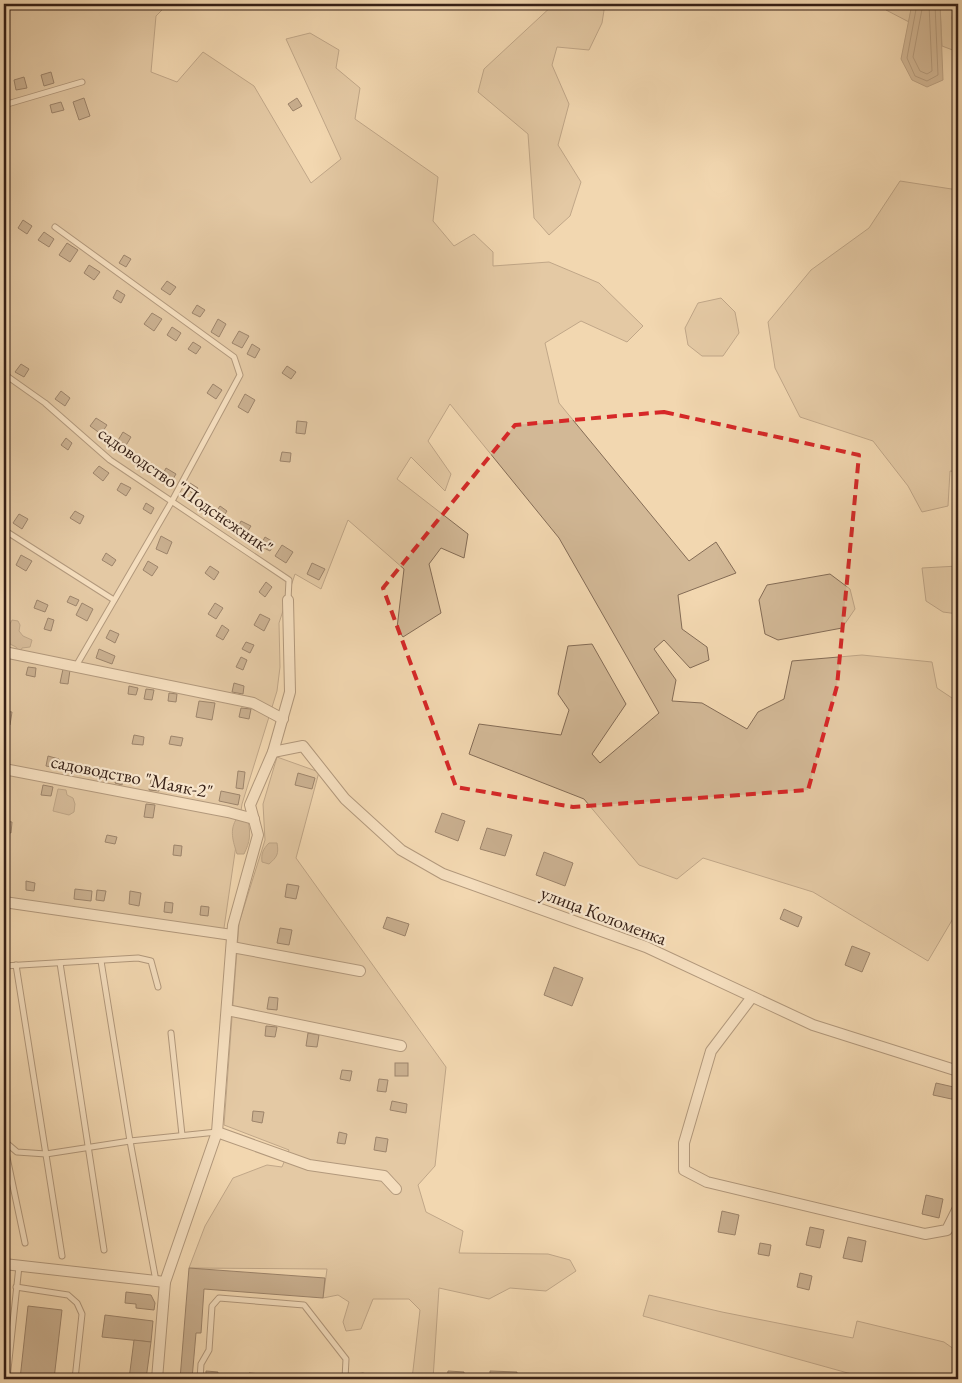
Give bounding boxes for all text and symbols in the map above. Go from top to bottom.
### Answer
street label: садоводство "Подснежник" [93,420,278,560]
street label: садоводство "Маяк-2" [49,749,215,804]
street label: улица Коломенка [537,880,671,951]

